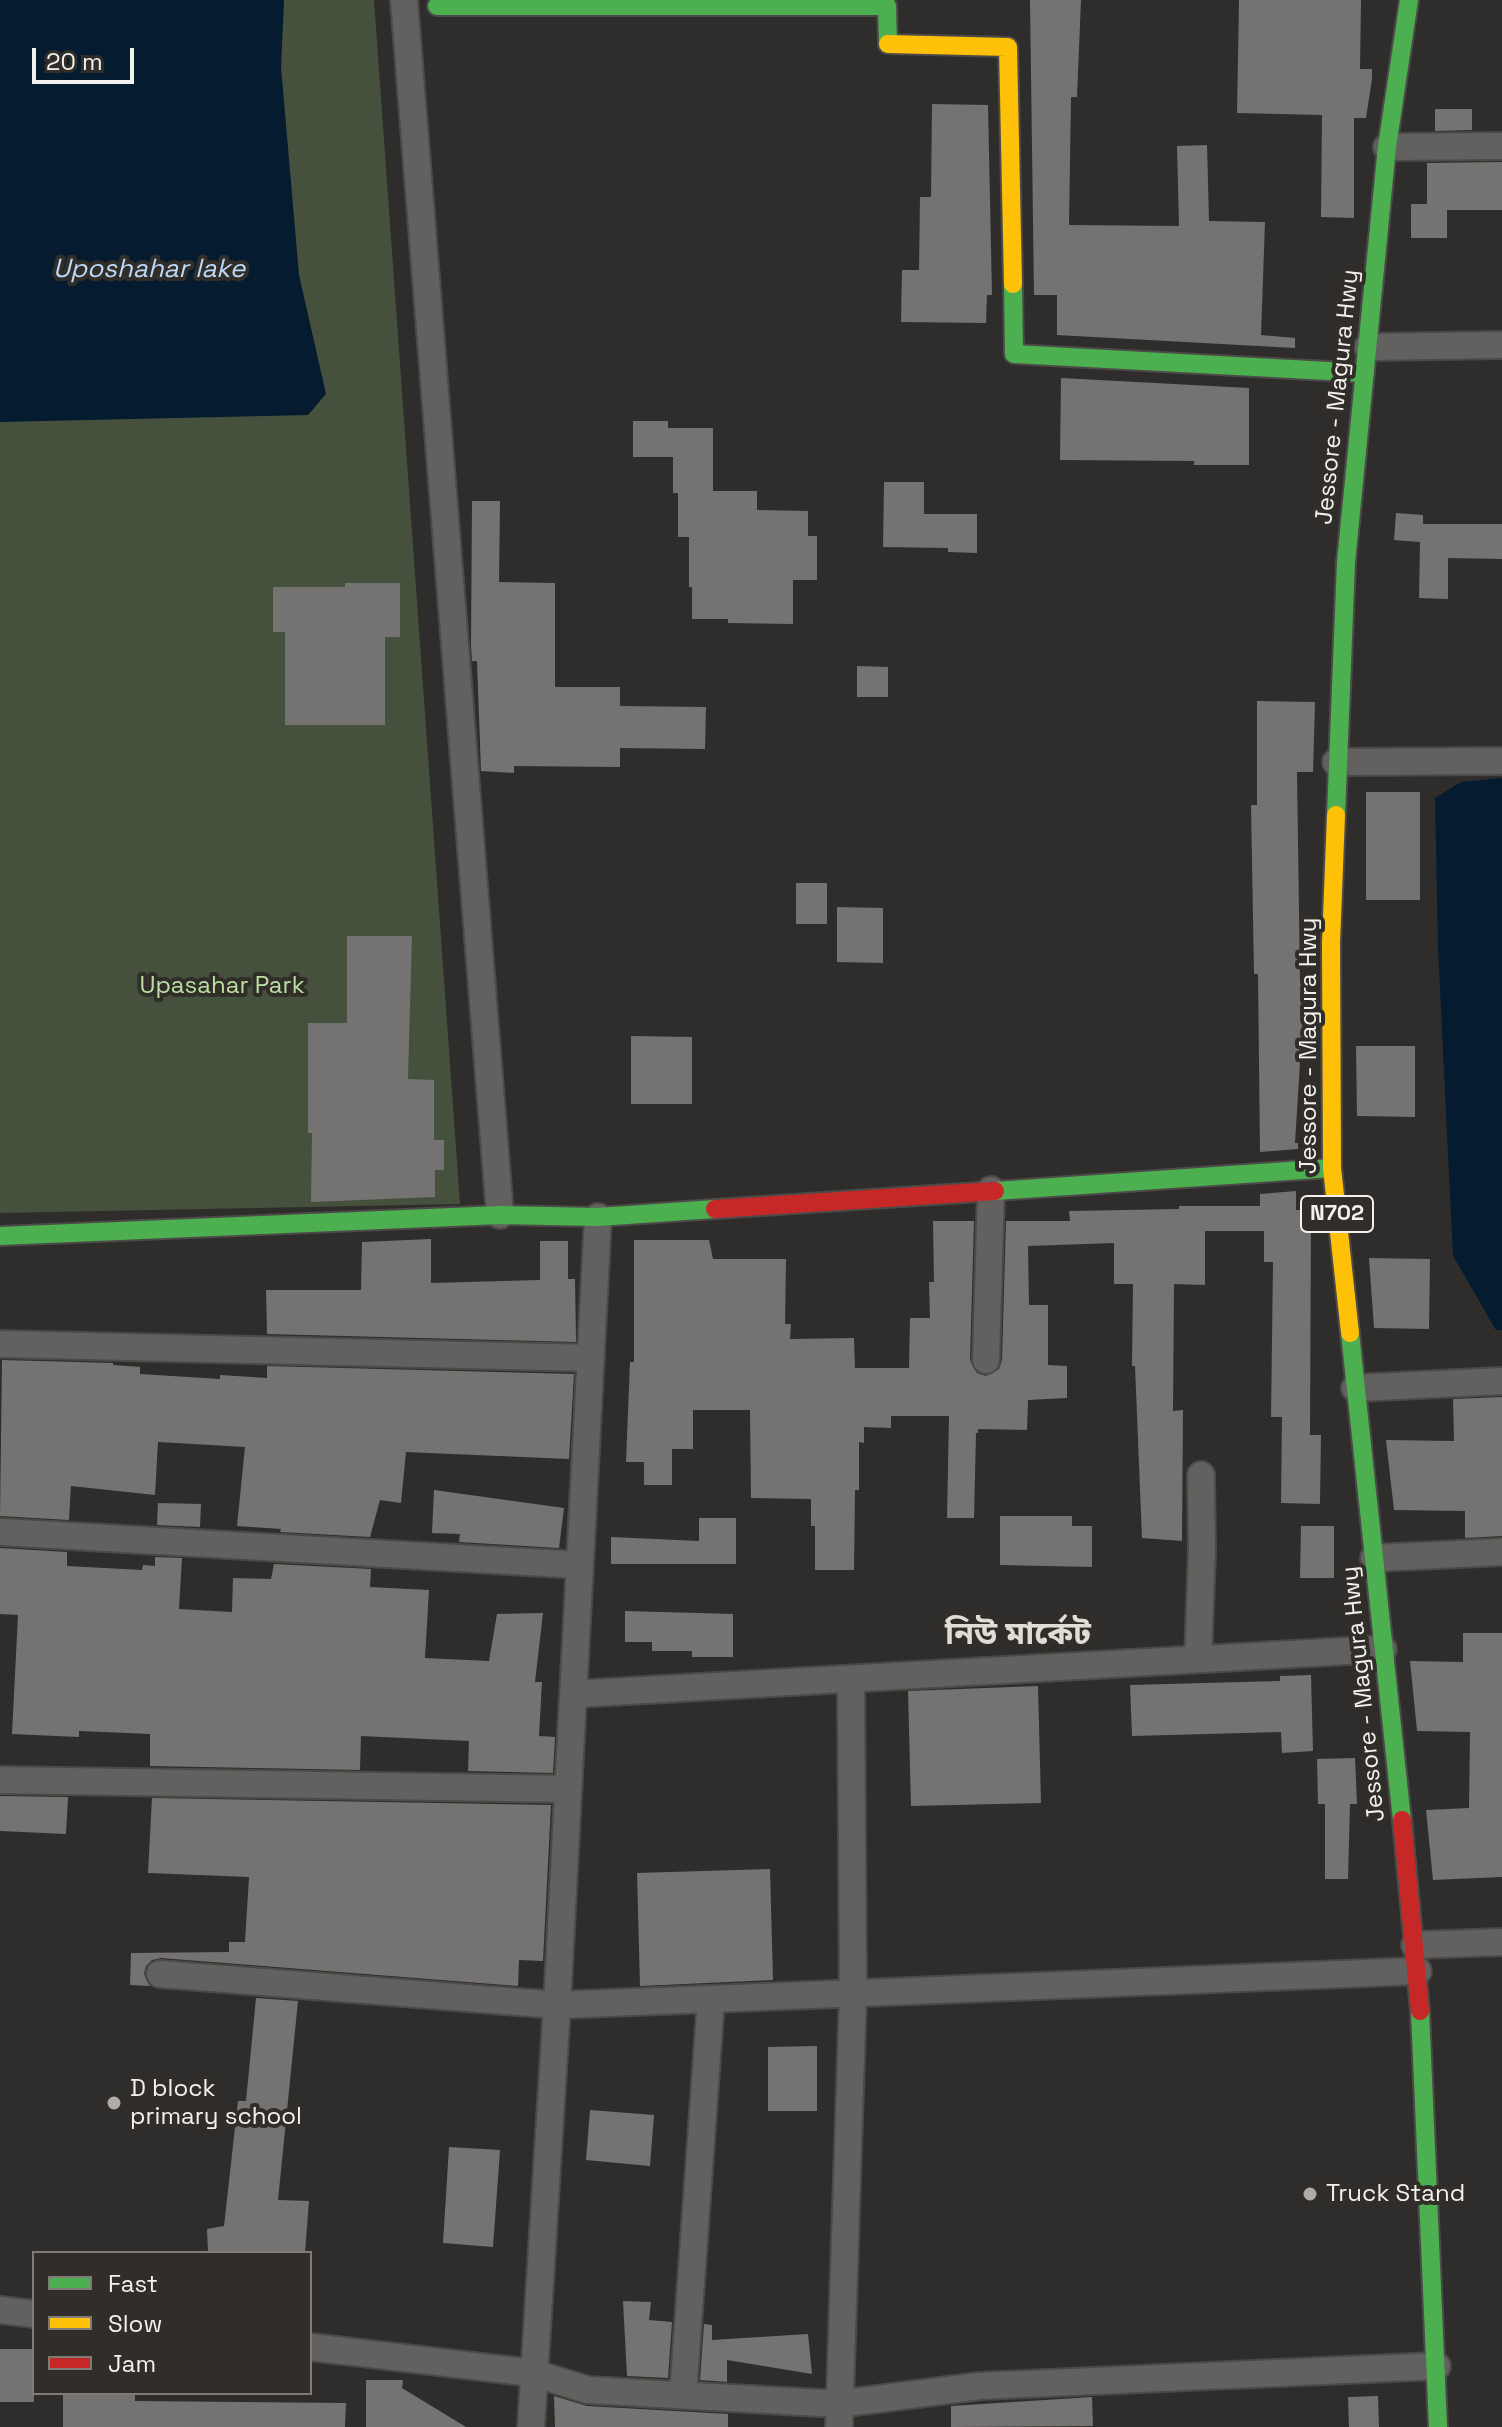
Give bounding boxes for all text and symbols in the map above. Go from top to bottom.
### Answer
scale bar [36,32,138,82]
text: 20 m [46,46,103,77]
water label: Uposhahar lake [53,254,245,286]
street label: Jessore - Magura Hwy [1310,268,1366,526]
street label: Jessore - Magura Hwy [1295,918,1323,1174]
park label: Upasahar Park [139,972,305,1000]
road number: N702 [1301,1196,1373,1232]
street label: Jessore - Magura Hwy [1336,1565,1392,1823]
district label: নিউ মার্কেট [945,1616,1091,1654]
place label: D block primary school [130,2075,302,2131]
marker: D block primary school [105,2094,123,2112]
place label: Truck Stand [1326,2180,1465,2208]
marker: Truck Stand [1301,2185,1319,2203]
legend [32,2251,312,2395]
text: Fast [108,2268,158,2299]
text: Slow [108,2308,162,2339]
text: Jam [108,2348,156,2379]

